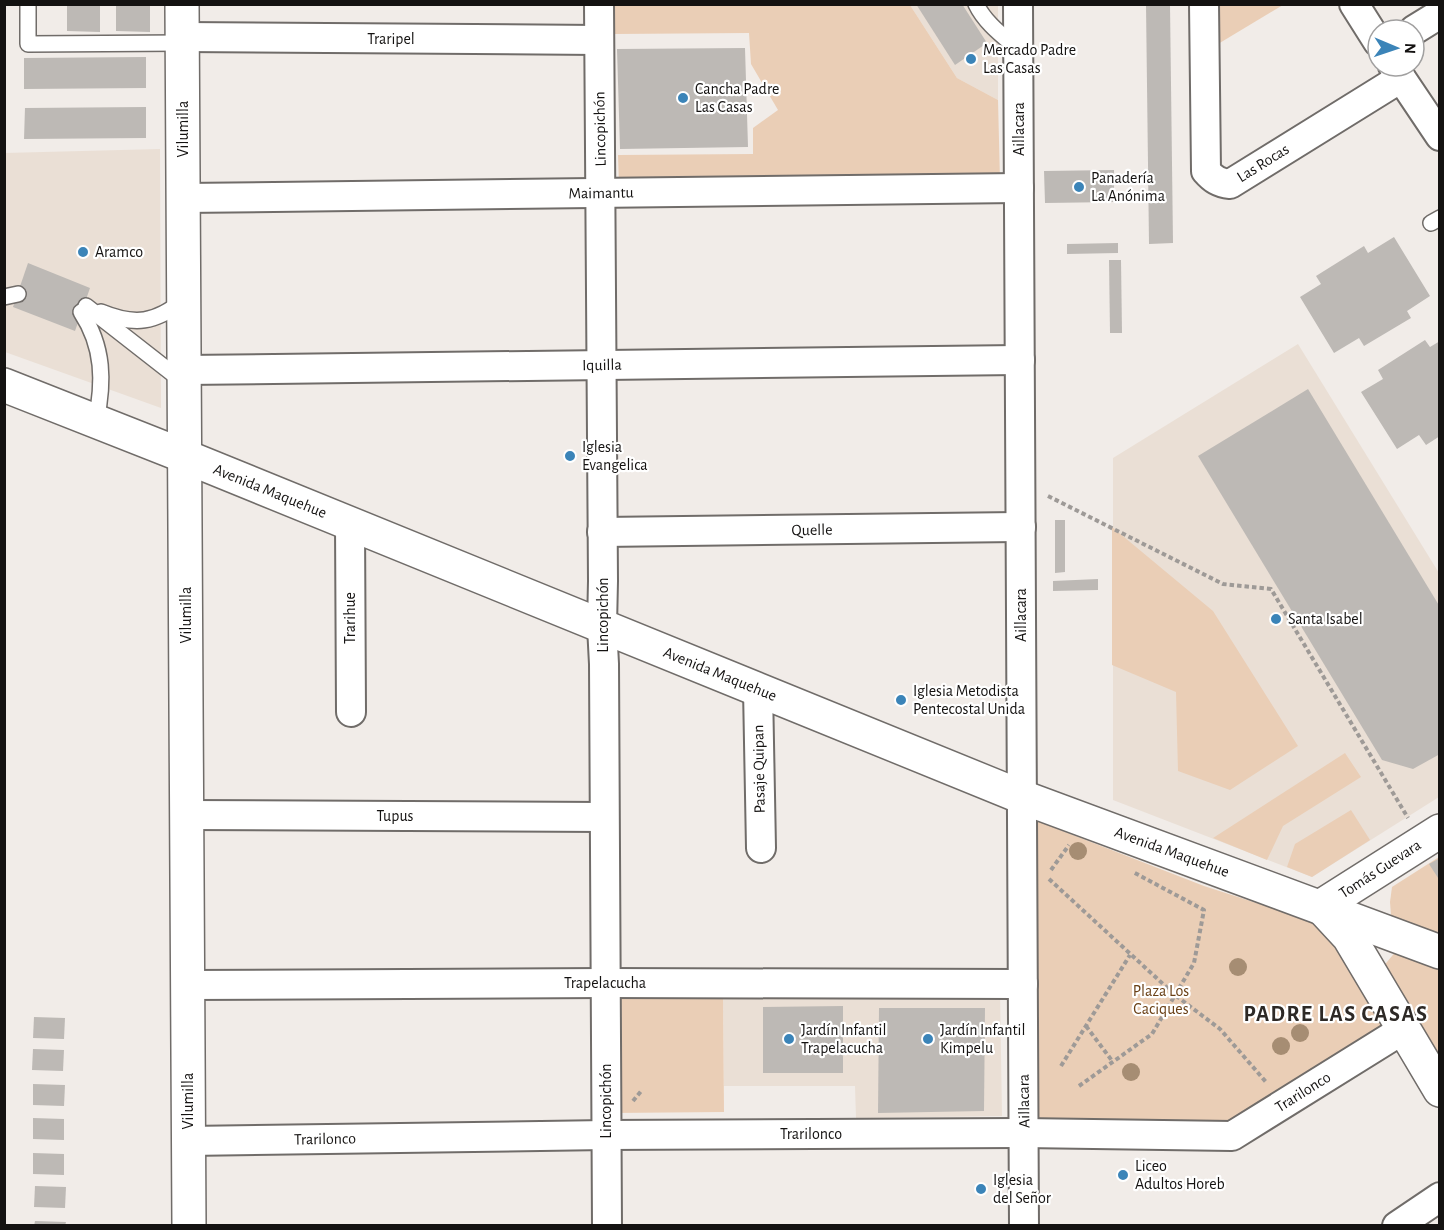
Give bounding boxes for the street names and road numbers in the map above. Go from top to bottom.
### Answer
street label: Traripel [367,31,415,47]
street label: Lincopichón [591,91,609,167]
street label: Vilumilla [175,101,191,157]
street label: Aillacara [1011,102,1027,156]
street label: Las Rocas [1234,141,1292,185]
street label: Maimantu [568,184,634,202]
street label: Iquilla [582,357,622,373]
street label: Avenida Maquehue [211,461,329,521]
street label: Quelle [791,522,833,539]
street label: Lincopichón [595,577,611,653]
street label: Vilumilla [178,587,194,643]
street label: Aillacara [1013,588,1029,642]
street label: Trarihue [342,592,358,644]
street label: Avenida Maquehue [661,644,779,704]
street label: Pasaje Quipan [750,724,769,814]
street label: Tupus [376,808,414,824]
street label: Avenida Maquehue [1113,824,1231,880]
street label: Tomás Guevara [1336,837,1424,901]
street label: Trapelacucha [564,975,646,991]
street label: Lincopichón [598,1063,614,1139]
street label: Trarilonco [1272,1069,1334,1115]
street label: Vilumilla [180,1073,196,1129]
street label: Aillacara [1016,1074,1032,1128]
street label: Trarilonco [780,1126,842,1142]
street label: Trarilonco [294,1130,356,1148]

